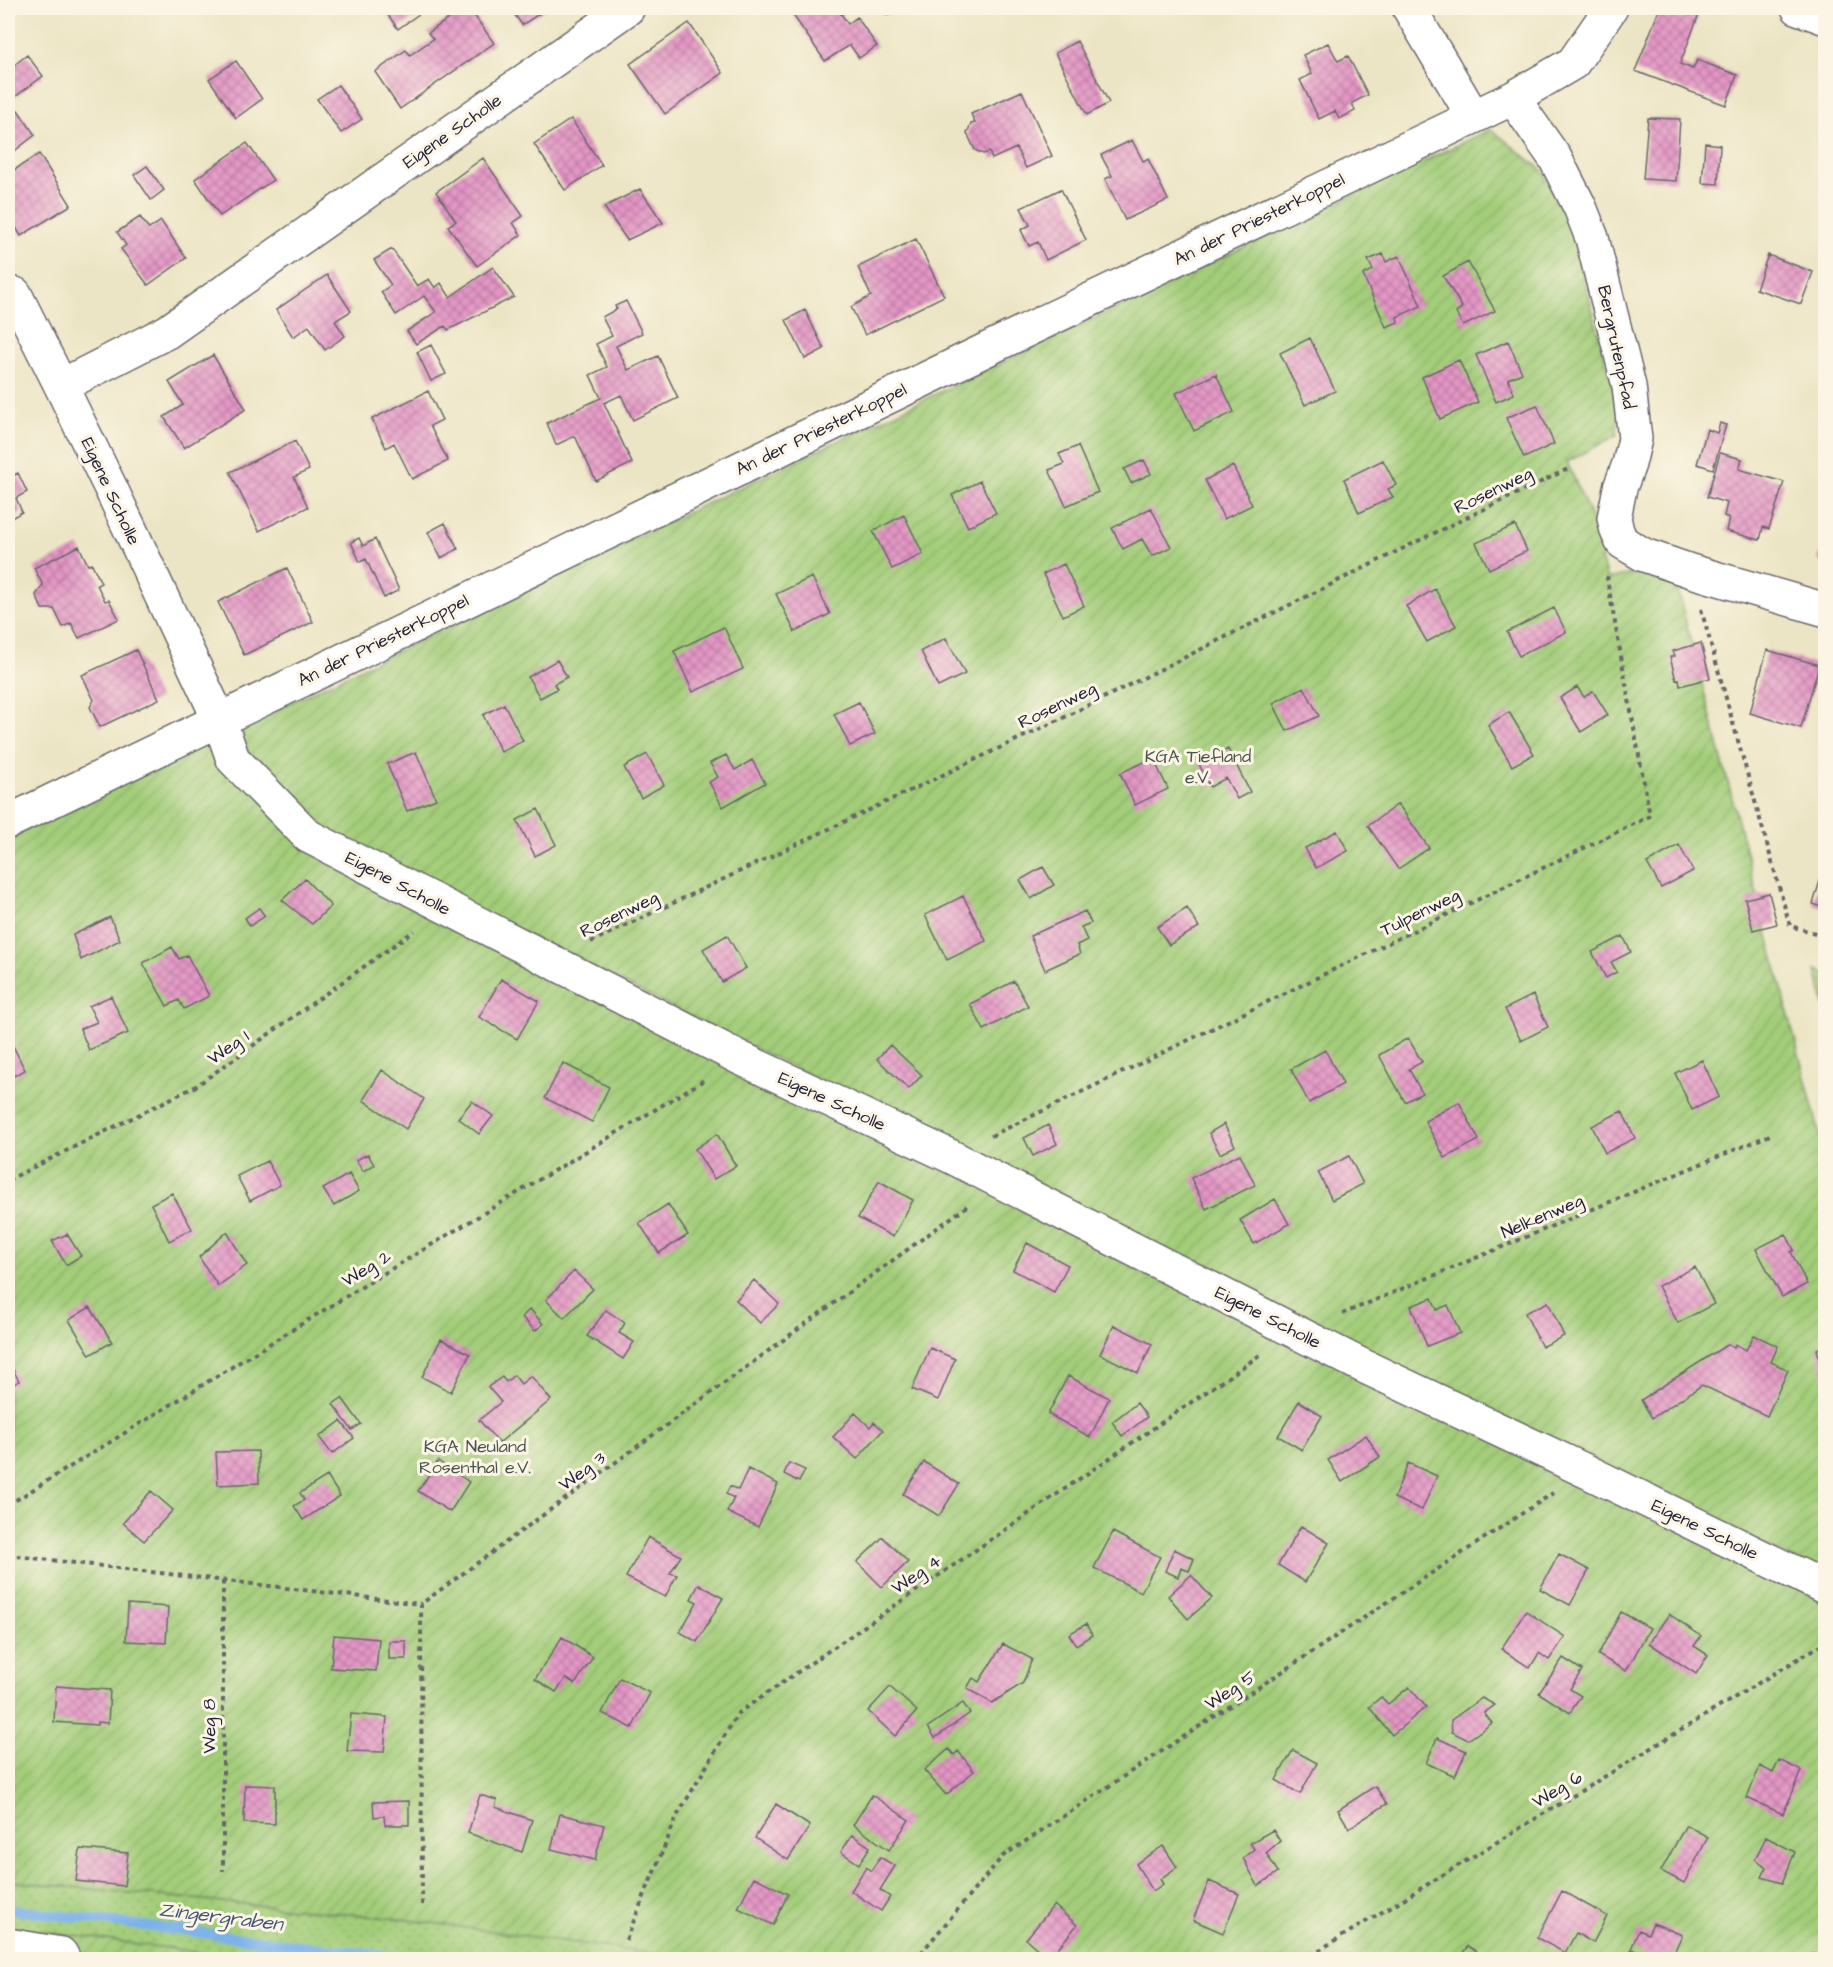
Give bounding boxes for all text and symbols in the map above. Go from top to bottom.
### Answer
street label: Eigene Scholle [398,88,508,176]
street label: An der Priesterkoppel [1169,167,1349,272]
street label: Bergrutenpfad [1590,283,1642,412]
street label: An der Priesterkoppel [731,377,911,482]
street label: Eigene Scholle [74,433,146,550]
street label: Rosenweg [1450,461,1537,521]
street label: An der Priesterkoppel [293,588,473,693]
street label: Rosenweg [1014,676,1101,736]
park label: KGA Tiefland e.V. [1145,744,1251,790]
street label: Eigene Scholle [340,845,455,923]
street label: Tulpenweg [1376,882,1465,943]
street label: Rosenweg [576,885,663,945]
street label: Weg 1 [202,1024,255,1072]
street label: Eigene Scholle [774,1066,890,1138]
street label: Nelkenweg [1497,1188,1588,1246]
street label: Weg 2 [337,1244,397,1294]
street label: Eigene Scholle [1210,1280,1325,1356]
park label: KGA Neuland Rosenthal e.V. [419,1434,531,1480]
street label: Weg 3 [554,1446,611,1498]
street label: Eigene Scholle [1647,1493,1763,1567]
street label: Weg 4 [886,1549,947,1601]
street label: Weg 5 [1200,1665,1261,1717]
street label: Weg 8 [197,1698,223,1753]
street label: Weg 6 [1527,1765,1588,1815]
water label: Zingergraben [157,1896,286,1940]

